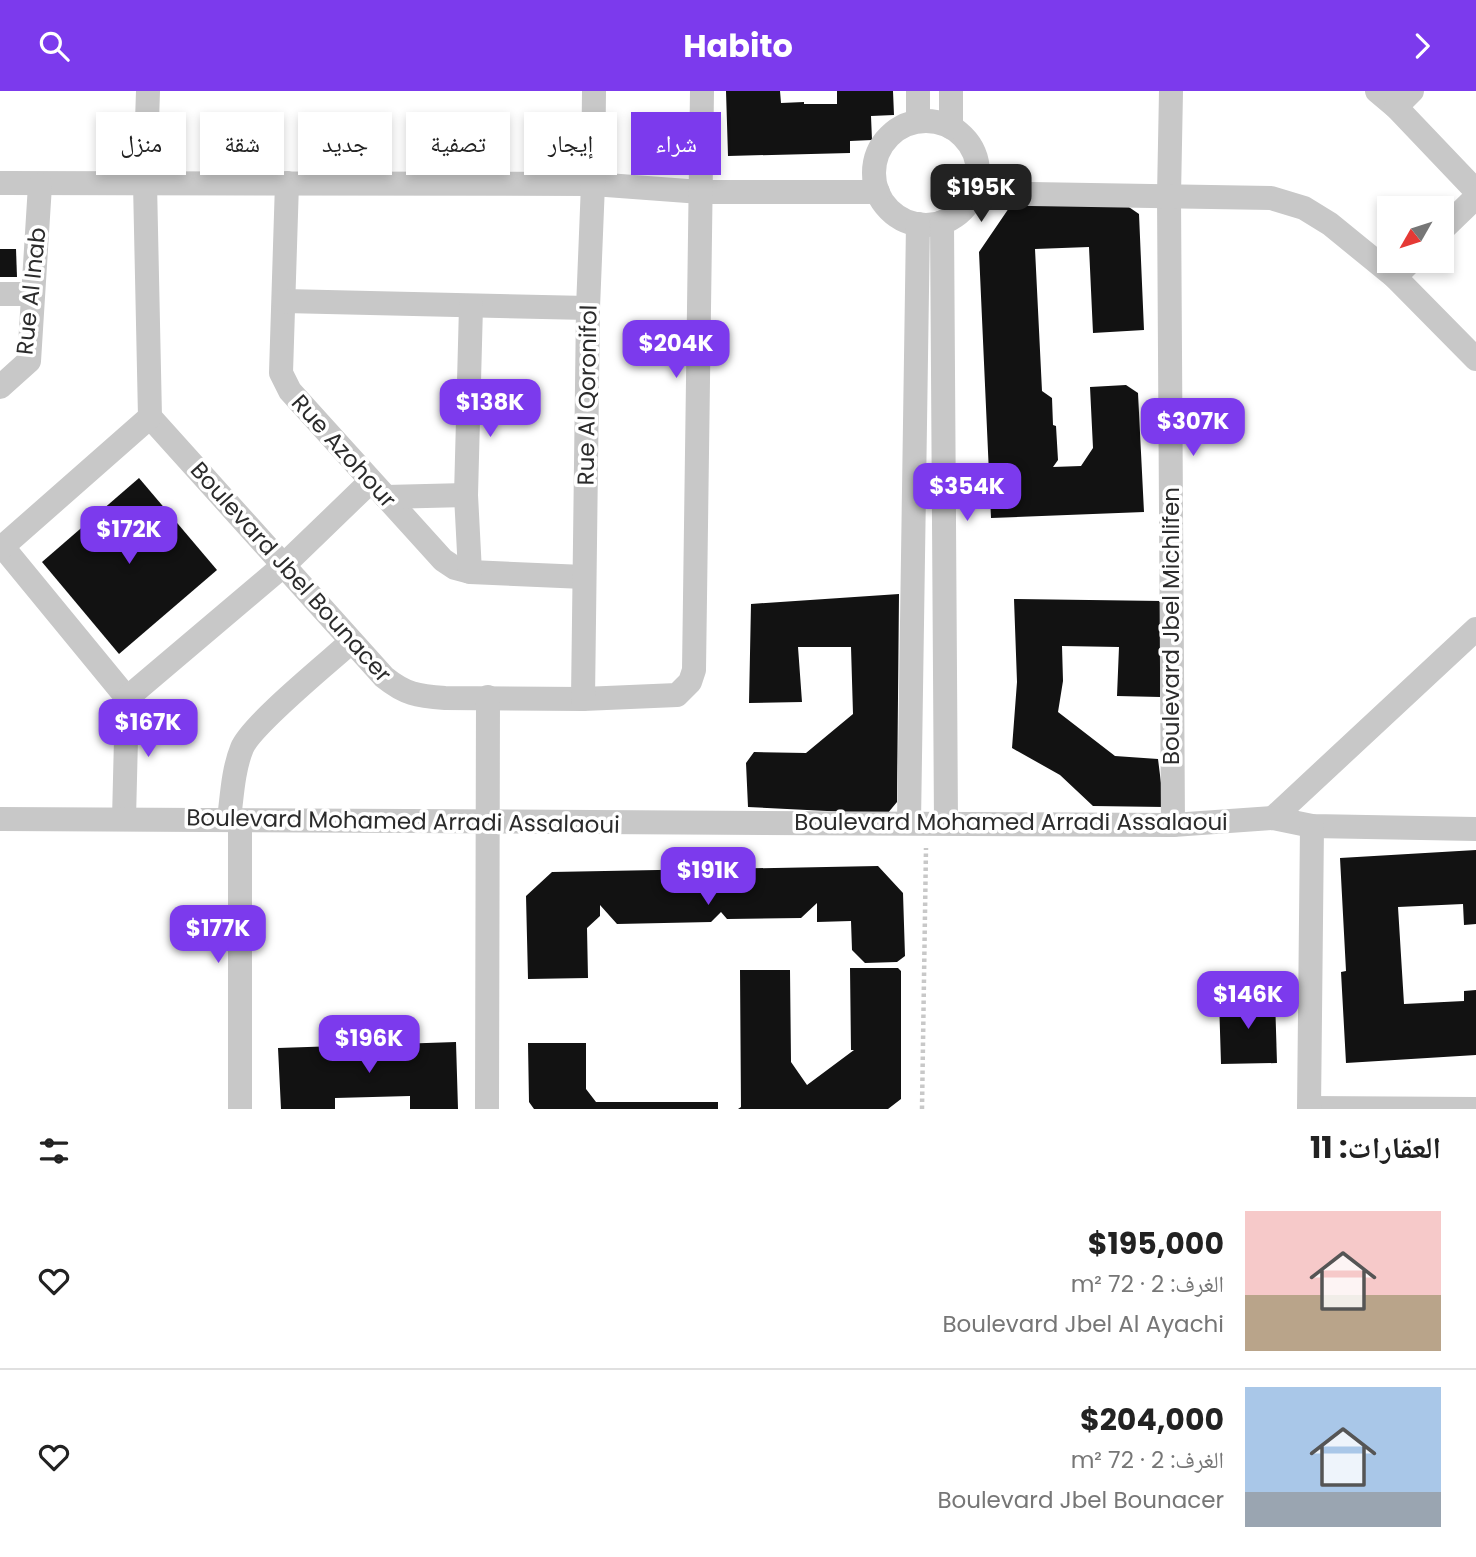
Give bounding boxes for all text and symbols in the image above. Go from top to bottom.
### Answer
text: Habito [683,23,793,68]
icon: search [35,27,73,65]
icon: forward [1403,27,1441,65]
chip: منزل [96,112,186,175]
chip: شقة [200,112,284,175]
chip: جديد [298,112,392,175]
chip: تصفية [406,112,510,175]
chip: إيجار [524,112,617,175]
chip: شراء [631,112,721,175]
pin: $195K [932,165,1030,224]
text: $195K [947,171,1015,203]
north arrow [1377,196,1454,273]
map controls [1377,196,1454,273]
street label: Rue Al Inab [8,226,54,356]
street label: Rue Al Qoronifol [569,304,605,486]
pin: $204K [627,321,725,380]
text: $204K [639,327,713,359]
pin: $138K [441,379,539,439]
text: $138K [456,386,524,418]
street label: Rue Azohour [284,387,404,515]
pin: $307K [1144,399,1242,458]
text: $307K [1157,405,1229,437]
street label: Boulevard Jbel Bounacer [183,455,399,689]
pin: $354K [918,463,1016,523]
text: $354K [929,470,1005,502]
street label: Boulevard Jbel Michlifen [1155,487,1187,765]
pin: $172K [80,507,178,566]
text: $172K [96,513,162,545]
pin: $167K [99,699,197,759]
text: $167K [115,706,181,738]
street label: Boulevard Mohamed Arradi Assalaoui [186,801,620,841]
street label: Boulevard Mohamed Arradi Assalaoui [794,806,1228,838]
pin: $191K [659,847,757,907]
text: $191K [677,854,739,886]
pin: $177K [169,905,267,965]
text: $177K [186,912,250,944]
pin: $146K [1199,971,1297,1031]
text: $146K [1213,978,1283,1010]
pin: $196K [320,1016,418,1075]
text: $196K [335,1022,403,1054]
text: العقارات: 11 [1310,1126,1441,1169]
icon: filters [35,1132,73,1170]
text: $195,000 [1088,1222,1224,1265]
icon: home [1301,1239,1385,1323]
icon: heart [35,1262,73,1300]
text: الغرف: 2 · 72 m² [1071,1268,1224,1300]
text: Boulevard Jbel Al Ayachi [942,1308,1224,1340]
text: $204,000 [1080,1398,1224,1441]
icon: home [1301,1415,1385,1499]
icon: heart [35,1438,73,1476]
text: الغرف: 2 · 72 m² [1071,1444,1224,1476]
text: Boulevard Jbel Bounacer [937,1484,1224,1516]

